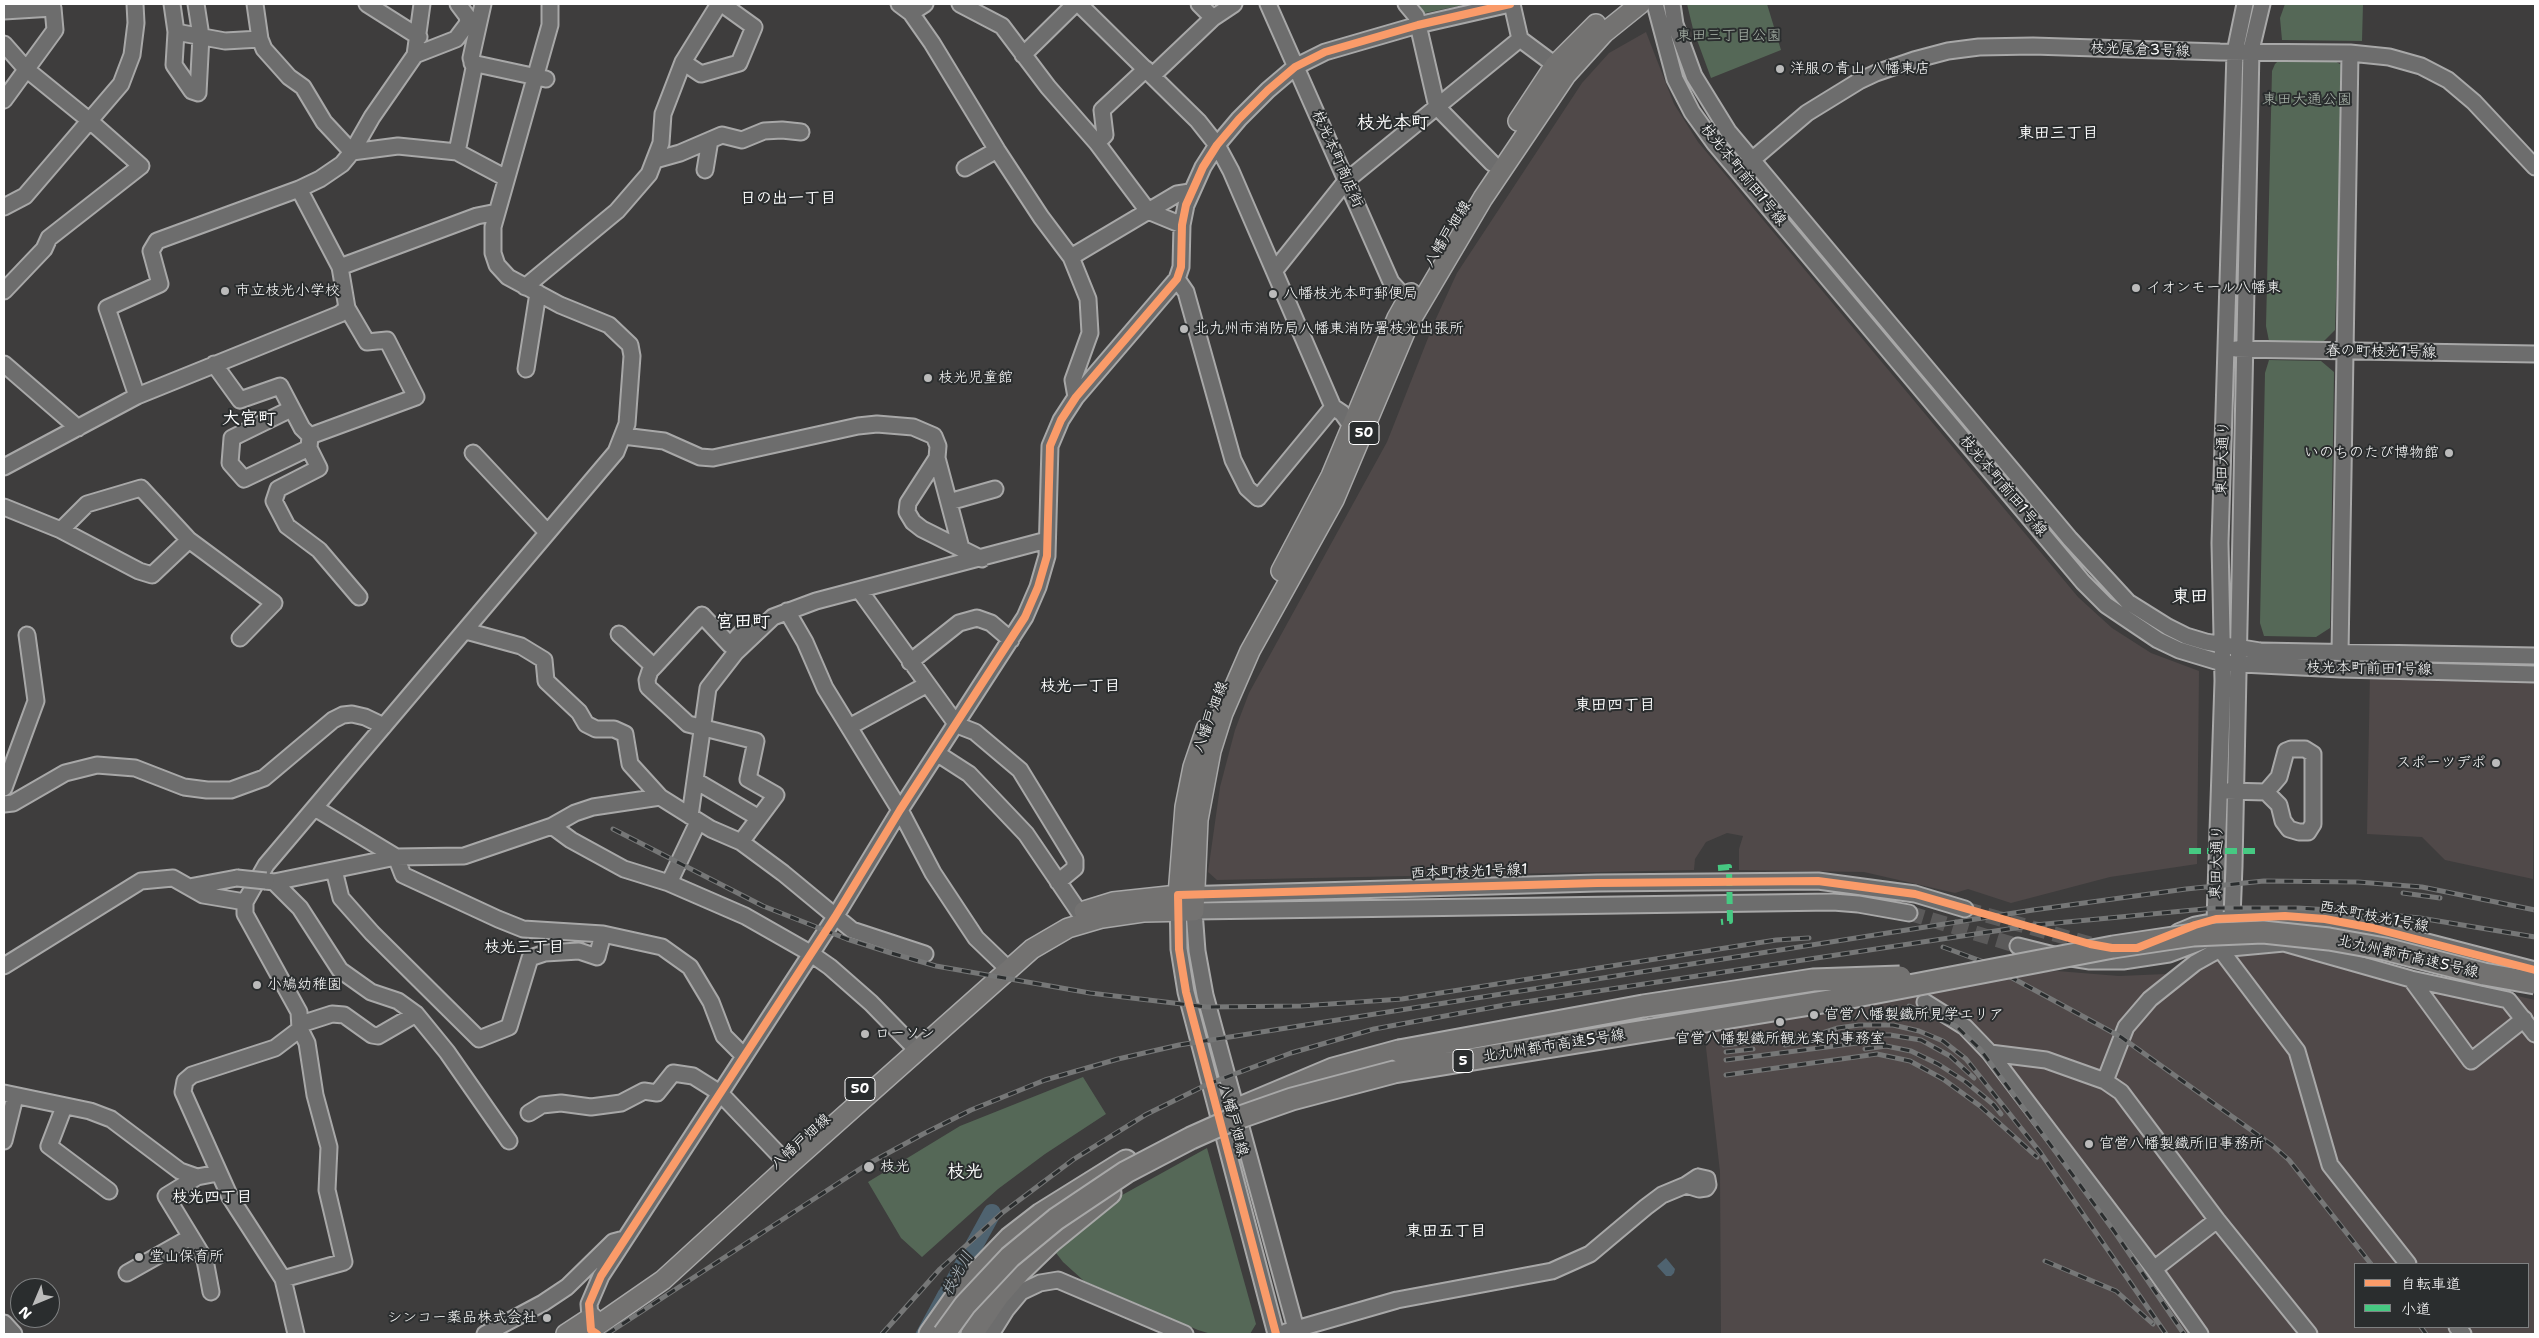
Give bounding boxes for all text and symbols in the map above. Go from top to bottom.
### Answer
park label: 東田三丁目公園 [1677,27,1781,45]
street label: 枝光尾倉3号線 [2089,39,2191,61]
place label: 洋服の青山 八幡東店 [1790,60,1930,78]
marker: 洋服の青山 八幡東店 [1774,63,1786,75]
park label: 東田大通公園 [2262,91,2352,109]
street label: 枝光本町商店街 [1307,107,1367,211]
district label: 枝光本町 [1357,112,1429,134]
street label: 枝光本町前田1号線 [1696,120,1790,230]
district label: 東田三丁目 [2018,124,2098,144]
district label: 日の出一丁目 [740,189,836,209]
street label: 八幡戸畑線 [1420,197,1476,271]
place label: イオンモール八幡東 [2146,279,2281,297]
place label: 市立枝光小学校 [235,282,340,300]
marker: イオンモール八幡東 [2130,282,2142,294]
marker: 市立枝光小学校 [219,285,231,297]
place label: 八幡枝光本町郵便局 [1283,285,1418,303]
marker: 八幡枝光本町郵便局 [1267,288,1279,300]
place label: 北九州市消防局八幡東消防署枝光出張所 [1194,320,1464,338]
marker: 北九州市消防局八幡東消防署枝光出張所 [1178,323,1190,335]
street label: 春の町枝光1号線 [2325,342,2437,362]
place label: 枝光児童館 [938,369,1013,387]
marker: 枝光児童館 [922,372,934,384]
district label: 大宮町 [222,408,276,430]
street label: 東田大通り [2213,420,2233,496]
road number: 50 [1349,422,1379,444]
street label: 枝光本町前田1号線 [1956,432,2050,540]
place label: いのちのたび博物館 [2304,444,2439,462]
marker: いのちのたび博物館 [2443,447,2455,459]
district label: 東田 [2172,586,2208,608]
district label: 宮田町 [716,611,770,633]
street label: 枝光本町前田1号線 [2306,659,2432,679]
district label: 枝光一丁目 [1040,677,1120,697]
street label: 八幡戸畑線 [1190,679,1232,755]
district label: 東田四丁目 [1575,696,1655,716]
place label: スポーツデポ [2396,754,2486,772]
marker: スポーツデポ [2490,757,2502,769]
street label: 東田大通り [2207,824,2227,900]
street label: 西本町枝光1号線1 [1410,861,1528,883]
street label: 西本町枝光1号線 [2318,898,2430,936]
street label: 北九州都市高速5号線 [2336,932,2480,982]
district label: 枝光三丁目 [484,938,564,958]
place label: 小鳩幼稚園 [267,976,342,994]
marker: 小鳩幼稚園 [251,979,263,991]
place label: 官営八幡製鐵所見学エリア [1824,1006,2004,1024]
marker: 官営八幡製鐵所見学エリア [1808,1009,1820,1021]
marker: 官営八幡製鐵所観光案内事務室 [1774,1016,1786,1028]
place label: ローソン [875,1025,935,1043]
street label: 北九州都市高速5号線 [1481,1026,1627,1066]
marker: ローソン [859,1028,871,1040]
place label: 官営八幡製鐵所観光案内事務室 [1675,1030,1885,1048]
road number: 5 [1453,1050,1473,1072]
road number: 50 [845,1078,875,1100]
street label: 八幡戸畑線 [1215,1081,1251,1159]
street label: 八幡戸畑線 [767,1110,835,1174]
place label: 官営八幡製鐵所旧事務所 [2099,1135,2264,1153]
marker: 官営八幡製鐵所旧事務所 [2083,1138,2095,1150]
place label: 枝光 [880,1158,910,1176]
marker: 枝光 [862,1160,876,1174]
district label: 枝光 [947,1161,983,1183]
district label: 枝光四丁目 [172,1188,252,1208]
district label: 東田五丁目 [1406,1222,1486,1242]
place label: 堂山保育所 [149,1248,224,1266]
water label: 枝光川 [938,1248,978,1300]
marker: 堂山保育所 [133,1251,145,1263]
legend [2354,1263,2529,1328]
text: 自転車道 [2401,1274,2461,1294]
north arrow [10,1278,60,1328]
text: 小道 [2401,1299,2431,1319]
text: N [15,1303,35,1323]
place label: シンコー薬品株式会社 [387,1309,537,1327]
marker: シンコー薬品株式会社 [541,1312,553,1324]

